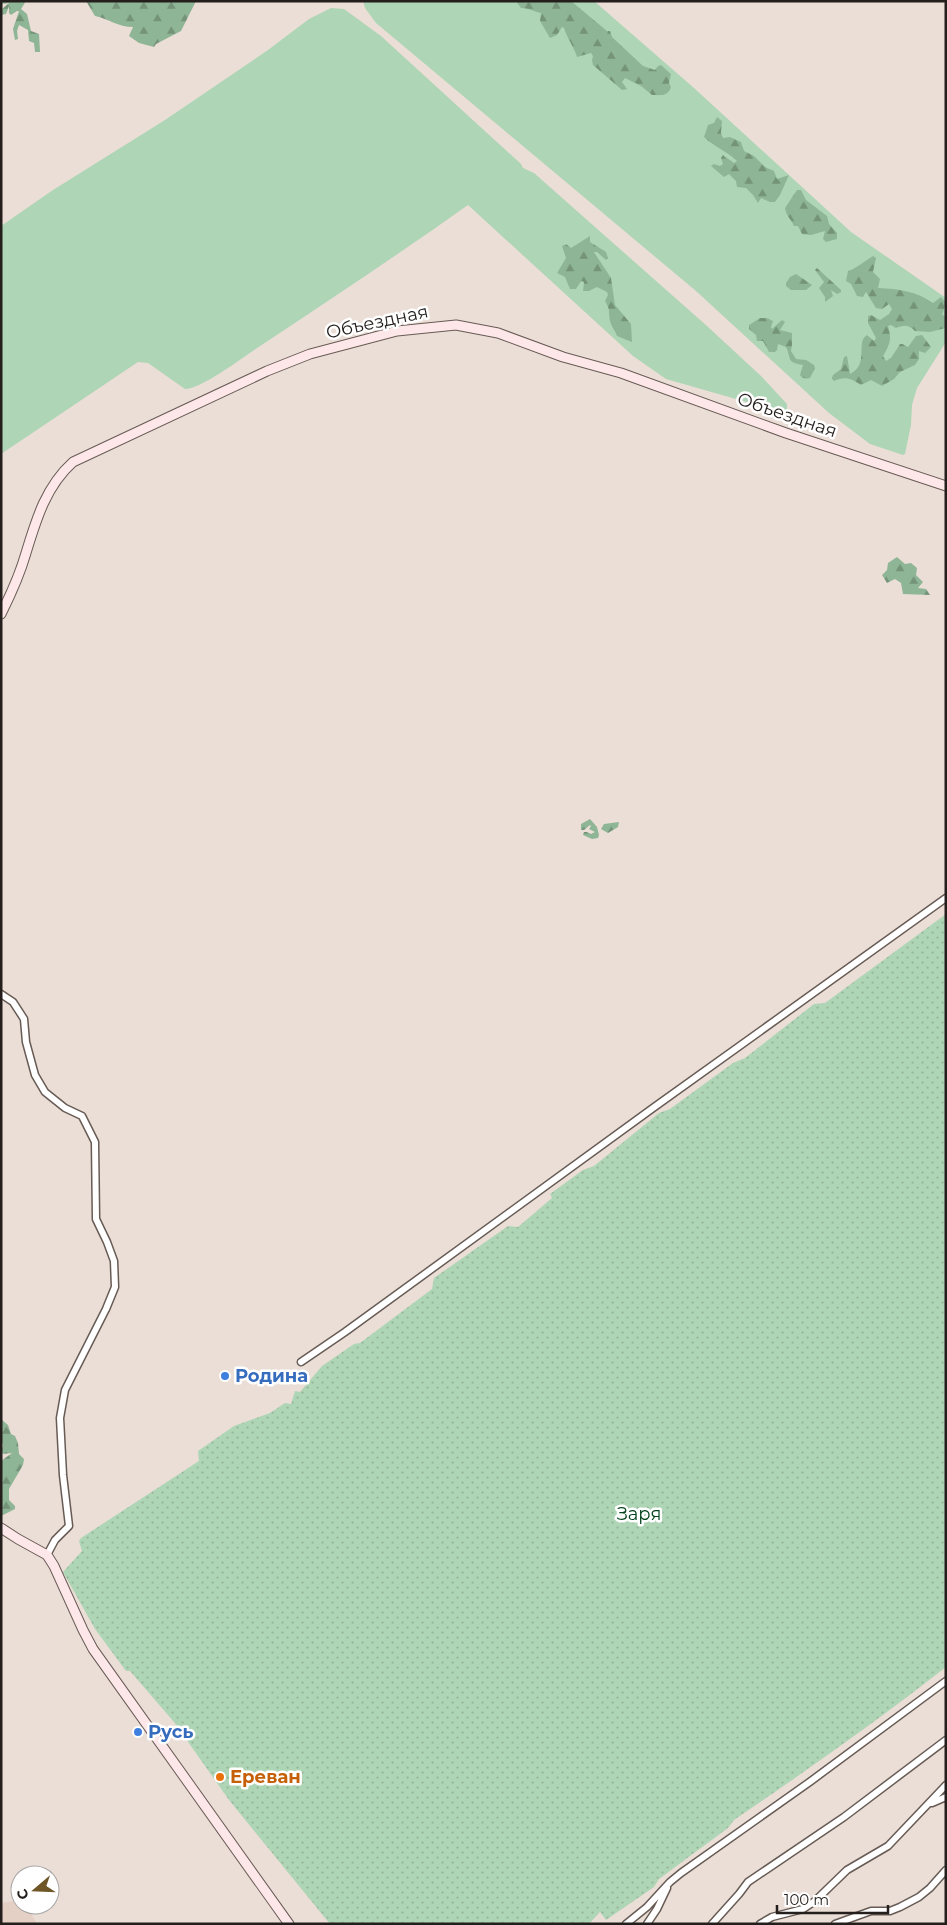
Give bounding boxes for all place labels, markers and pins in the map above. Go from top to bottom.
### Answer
place label: Родина [235,1365,308,1387]
marker: Родина [219,1370,231,1382]
place label: Русь [148,1721,193,1743]
marker: Русь [132,1726,144,1738]
place label: Ереван [230,1766,301,1788]
marker: Ереван [214,1771,226,1783]

